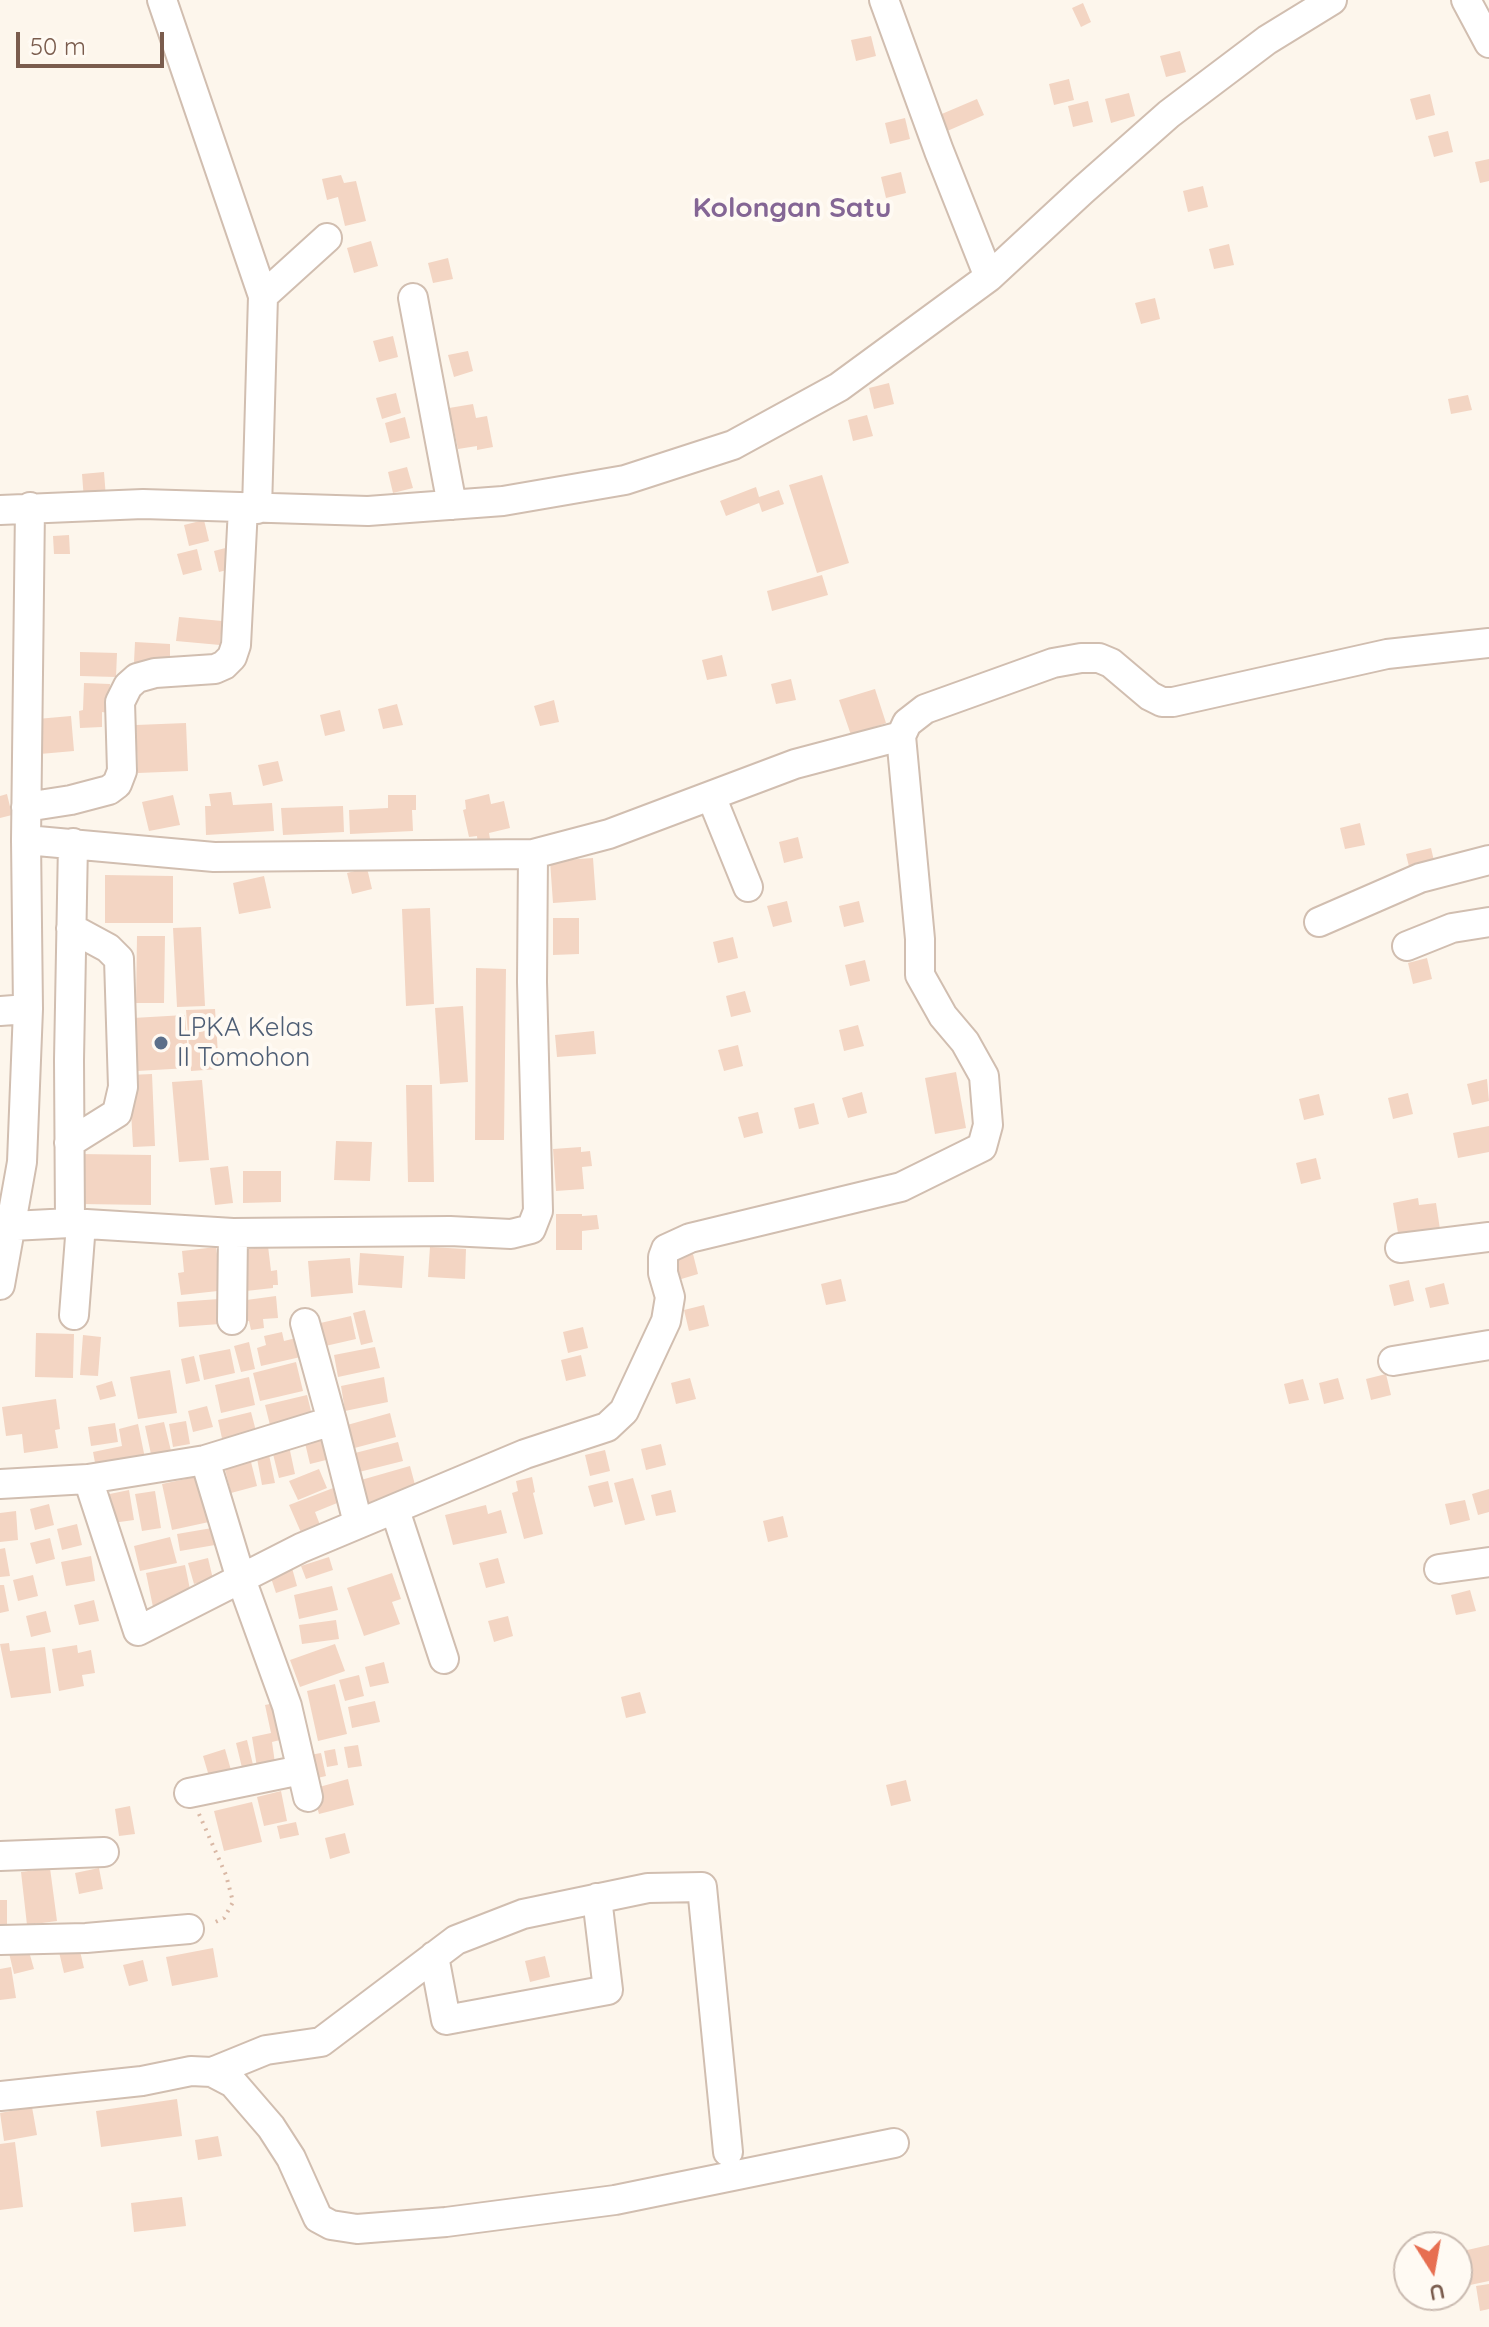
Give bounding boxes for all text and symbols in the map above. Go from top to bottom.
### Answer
scale bar [20,16,168,66]
text: 50 m [30,31,86,61]
district label: Kolongan Satu [693,192,891,226]
place label: LPKA Kelas II Tomohon [177,1012,313,1074]
marker: LPKA Kelas II Tomohon [152,1034,170,1052]
north arrow [1393,2231,1473,2311]
text: U [1427,2277,1447,2308]

